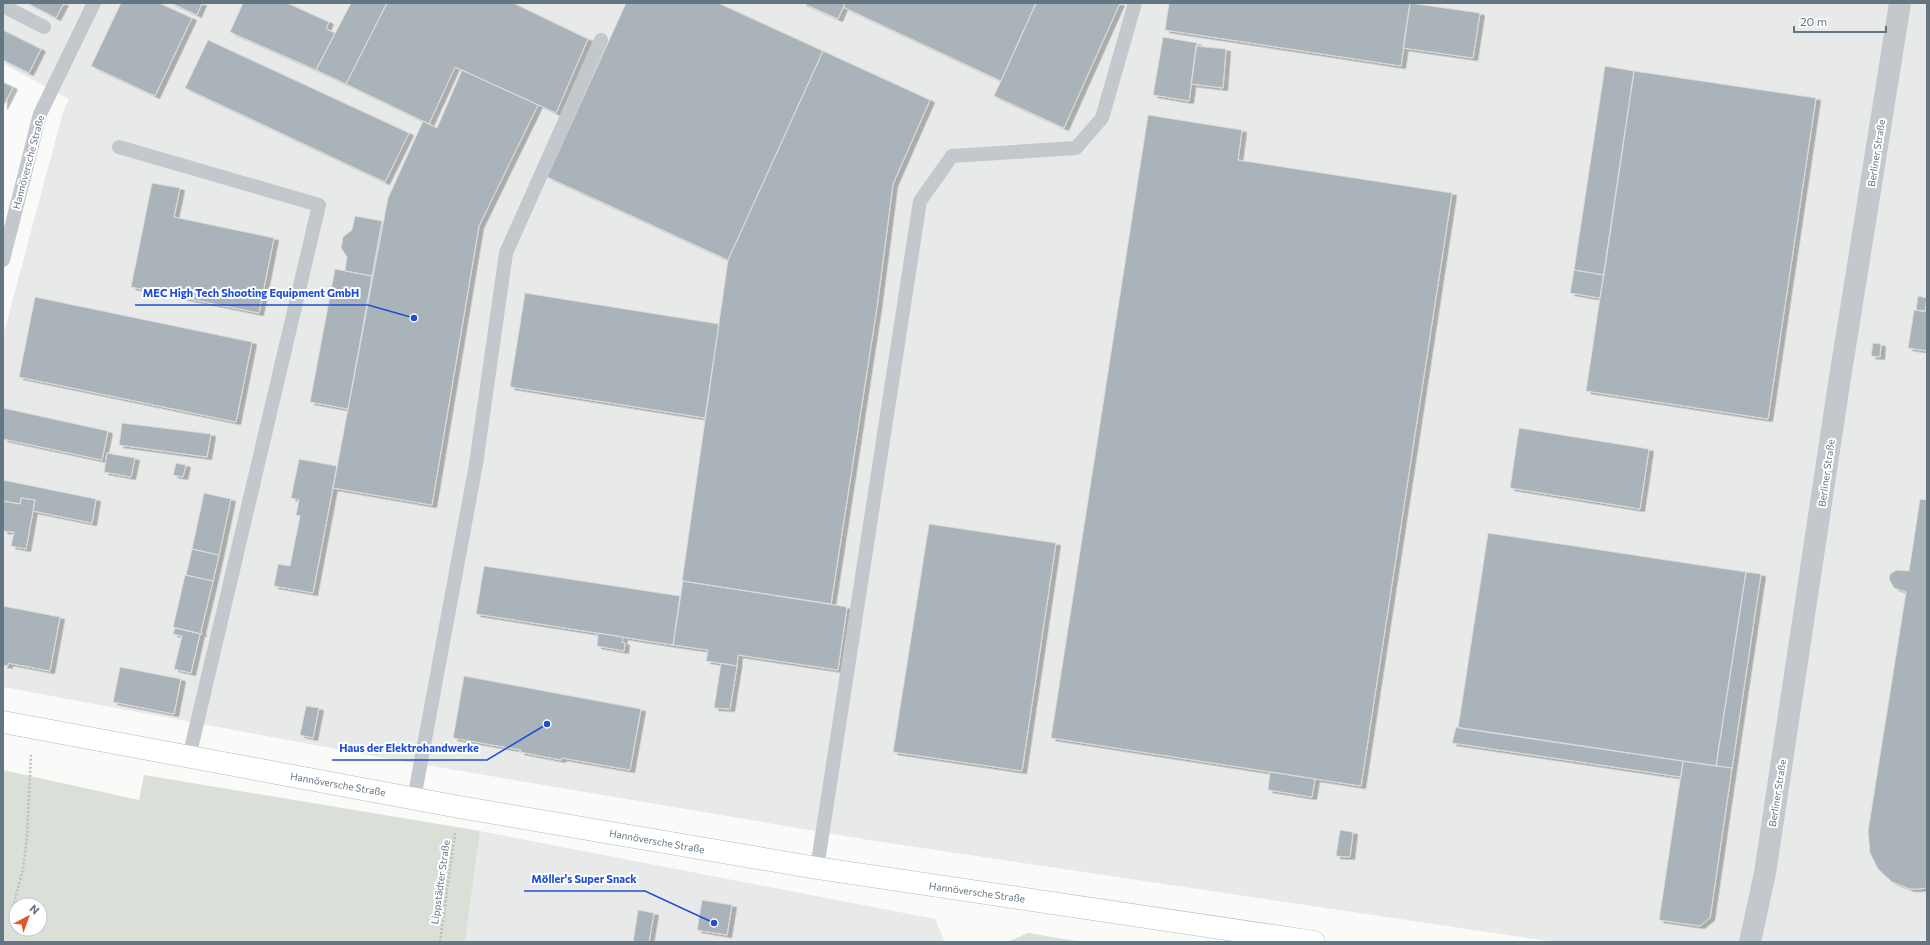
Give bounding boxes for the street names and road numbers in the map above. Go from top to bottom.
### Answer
street label: Hannöversche Straße [10,114,46,210]
street label: Berliner Straße [1865,118,1887,188]
street label: Berliner Straße [1815,438,1837,508]
street label: Berliner Straße [1766,758,1788,828]
street label: Hannöversche Straße [289,770,387,798]
street label: Hannöversche Straße [608,827,706,855]
street label: Lippstädter Straße [428,839,452,925]
street label: Hannöversche Straße [928,879,1026,905]

